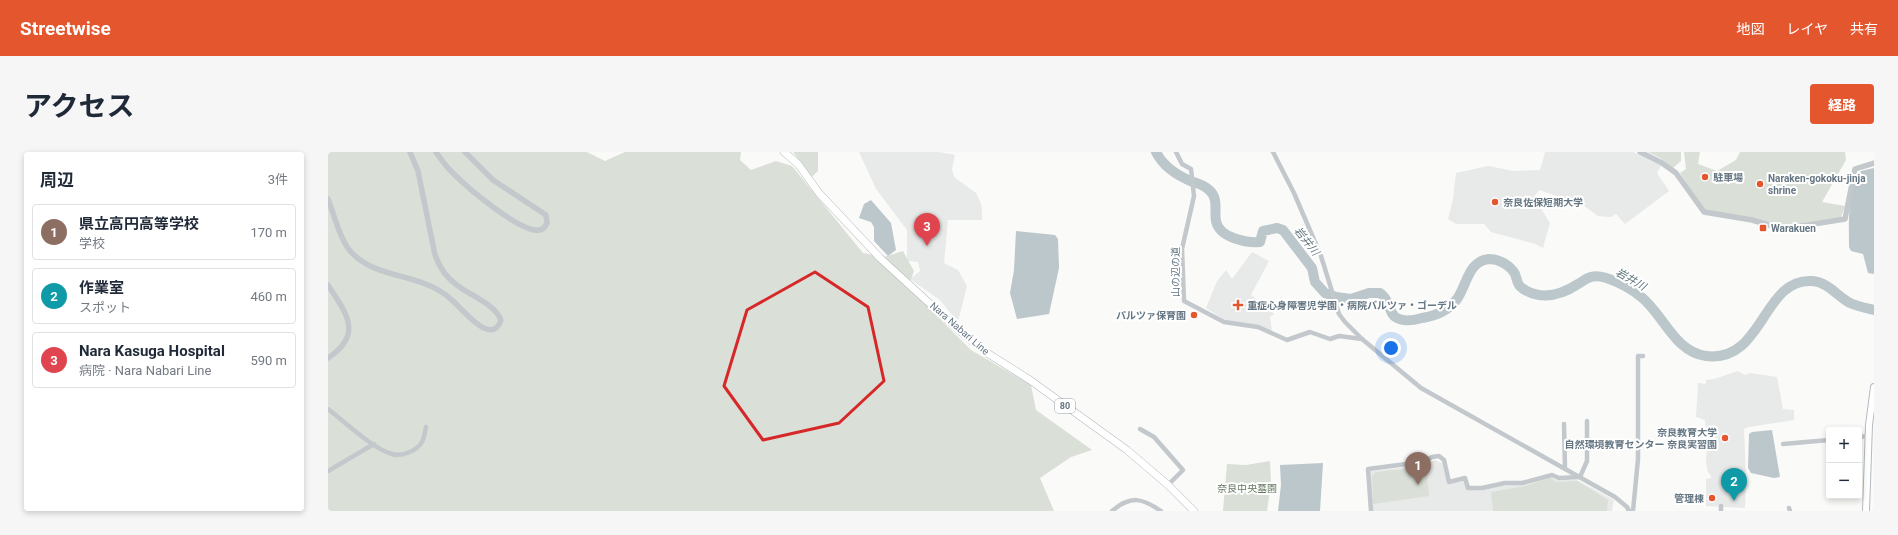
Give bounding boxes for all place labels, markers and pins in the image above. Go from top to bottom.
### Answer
marker: 駐車場 [1700,172,1710,182]
place label: 駐車場 [1713,172,1743,183]
place label: Naraken-gokoku-jinja shrine [1768,173,1866,196]
marker: Naraken-gokoku-jinja shrine [1755,179,1765,189]
marker: 奈良佐保短期大学 [1490,197,1500,207]
place label: 奈良佐保短期大学 [1503,197,1583,208]
pin: 3 [914,213,940,246]
marker: Warakuen [1758,223,1768,233]
place label: Warakuen [1771,223,1816,234]
marker: 重症心身障害児学園・病院バルツァ・ゴーデル [1232,299,1244,311]
place label: 重症心身障害児学園・病院バルツァ・ゴーデル [1247,300,1457,311]
place label: パルツァ保育園 [1116,310,1186,321]
marker: パルツァ保育園 [1189,310,1199,320]
place label: 奈良教育大学 自然環境教育センター 奈良実習園 [1565,427,1717,450]
marker: 奈良教育大学 自然環境教育センター 奈良実習園 [1720,433,1730,443]
pin: 1 [1405,452,1431,485]
pin: 2 [1721,468,1747,501]
place label: 管理棟 [1674,493,1704,504]
marker: 管理棟 [1707,493,1717,503]

